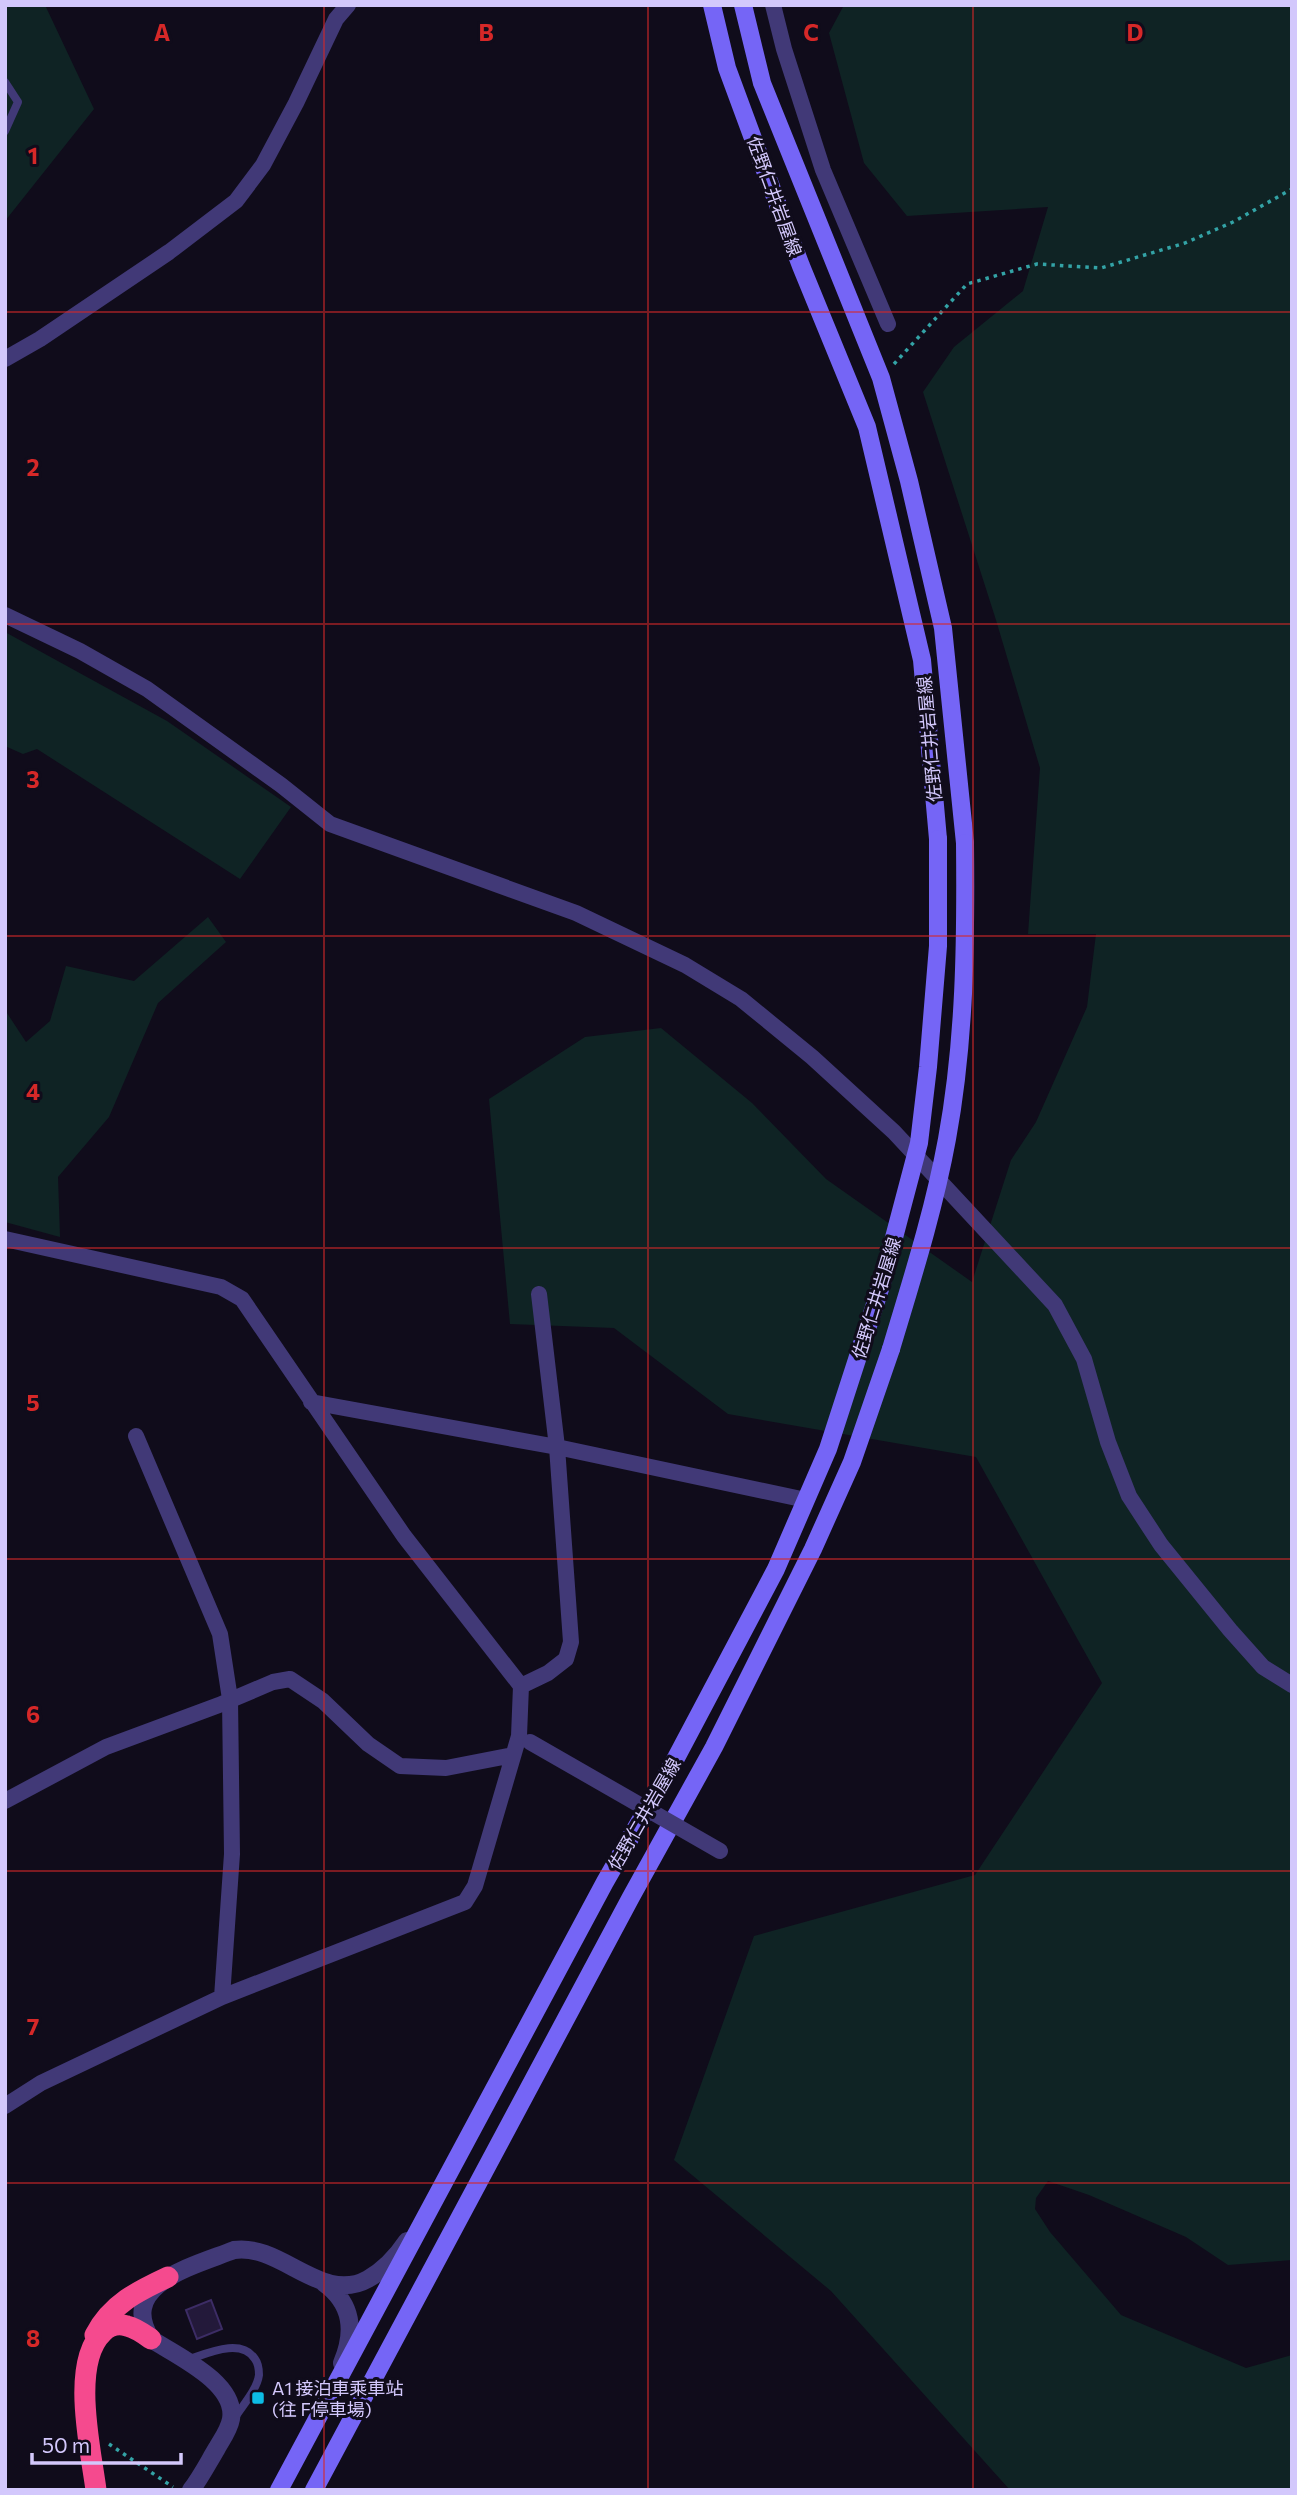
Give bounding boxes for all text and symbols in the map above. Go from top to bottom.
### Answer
text: A [154,18,171,46]
text: B [478,18,494,46]
text: C [803,18,819,46]
text: D [1127,18,1144,46]
street label: 佐野仁井岩屋線 [743,133,807,259]
text: 1 [28,141,38,169]
text: 2 [26,453,40,481]
street label: 佐野仁井岩屋線 [913,675,945,803]
text: 3 [26,765,40,793]
text: 4 [26,1077,40,1105]
street label: 佐野仁井岩屋線 [847,1235,905,1361]
text: 5 [26,1388,40,1416]
text: 6 [26,1700,40,1728]
street label: 佐野仁井岩屋線 [603,1754,685,1874]
text: 7 [27,2012,39,2040]
text: 8 [26,2324,40,2352]
place label: A1 接泊車乘車站 (往 F停車場) [272,2377,404,2420]
marker: A1 接泊車乘車站 (往 F停車場) [250,2390,266,2406]
scale bar [32,2422,180,2466]
text: 50 m [42,2432,90,2457]

